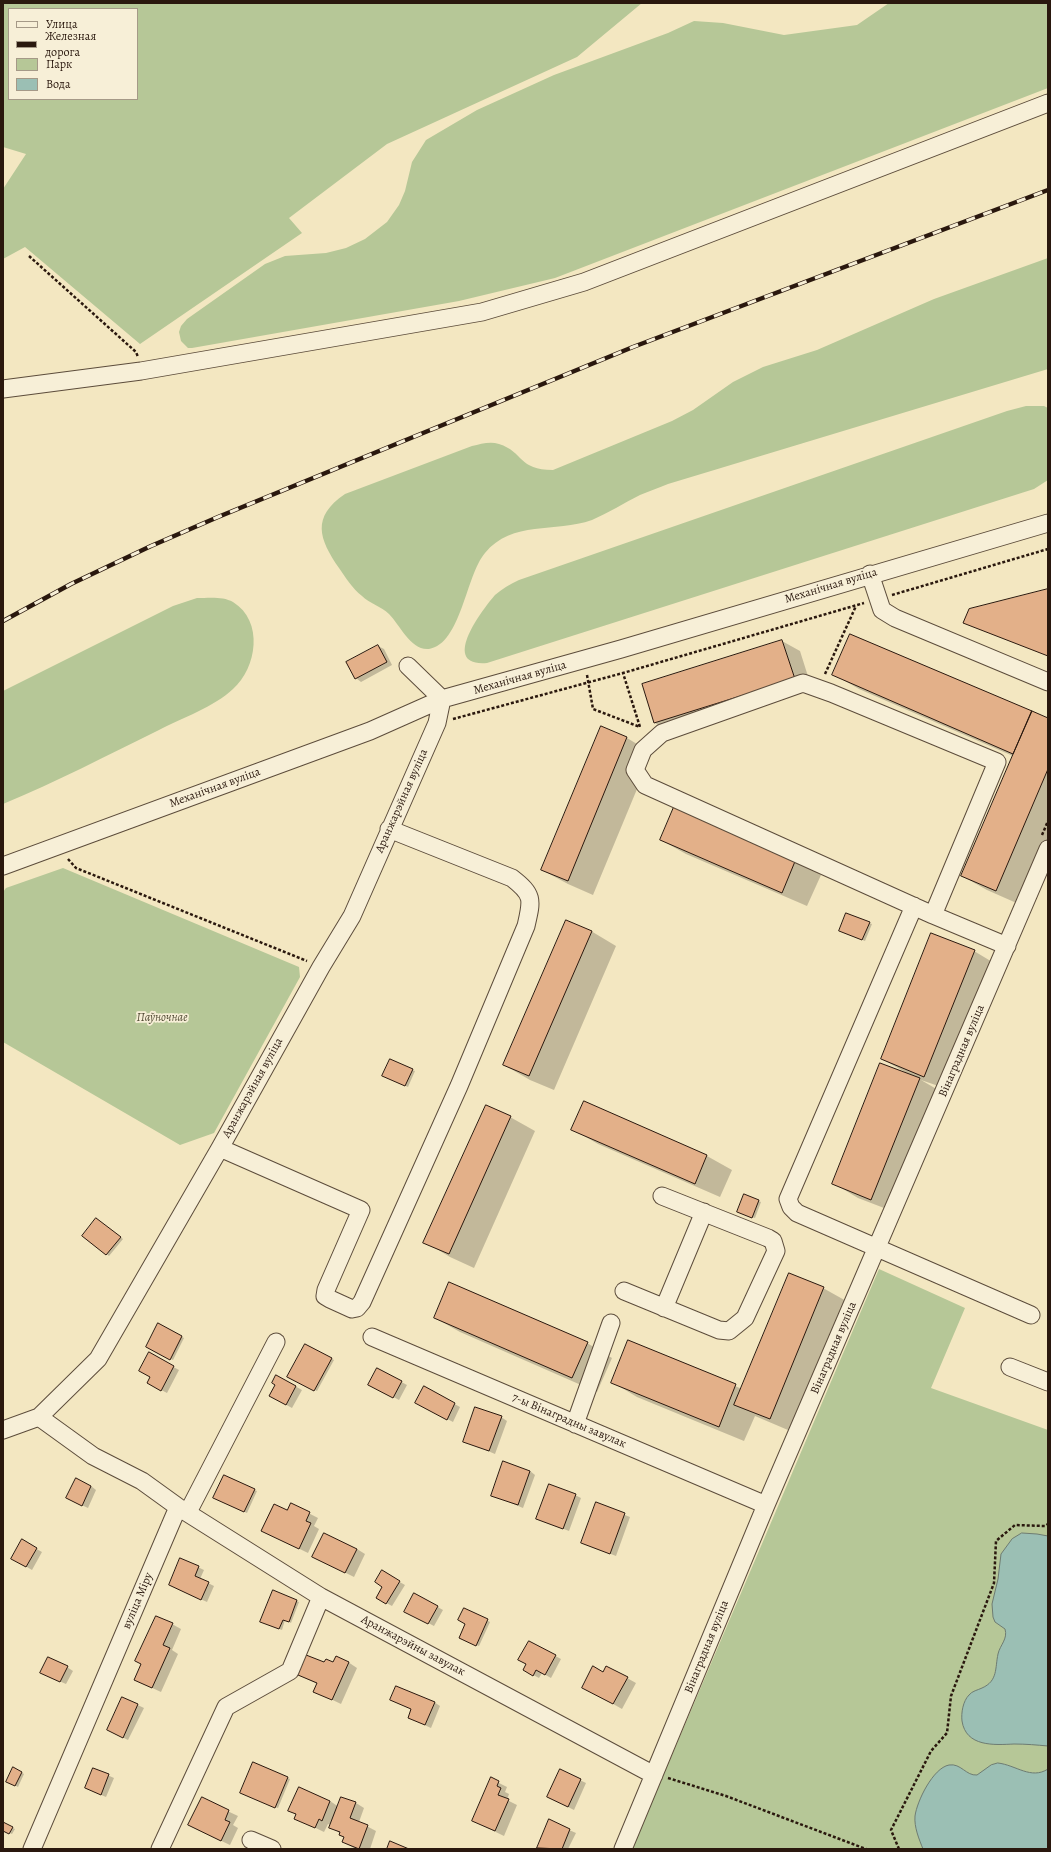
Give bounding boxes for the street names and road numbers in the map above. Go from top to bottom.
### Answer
street label: Механічная вуліца [783,565,879,607]
street label: Механічная вуліца [472,658,568,698]
street label: Аранжарэйная вуліца [373,747,431,855]
street label: Механічная вуліца [168,765,262,811]
street label: Вінаградная вуліца [936,1003,988,1099]
street label: Аранжарэйная вуліца [220,1035,286,1141]
street label: Вінаградная вуліца [808,1300,860,1396]
street label: 7-ы Вінаградны завулак [510,1390,628,1452]
street label: вуліца Міру [120,1571,156,1631]
street label: Вінаградная вуліца [682,1598,732,1696]
street label: Аранжарэйны завулак [359,1612,467,1680]

